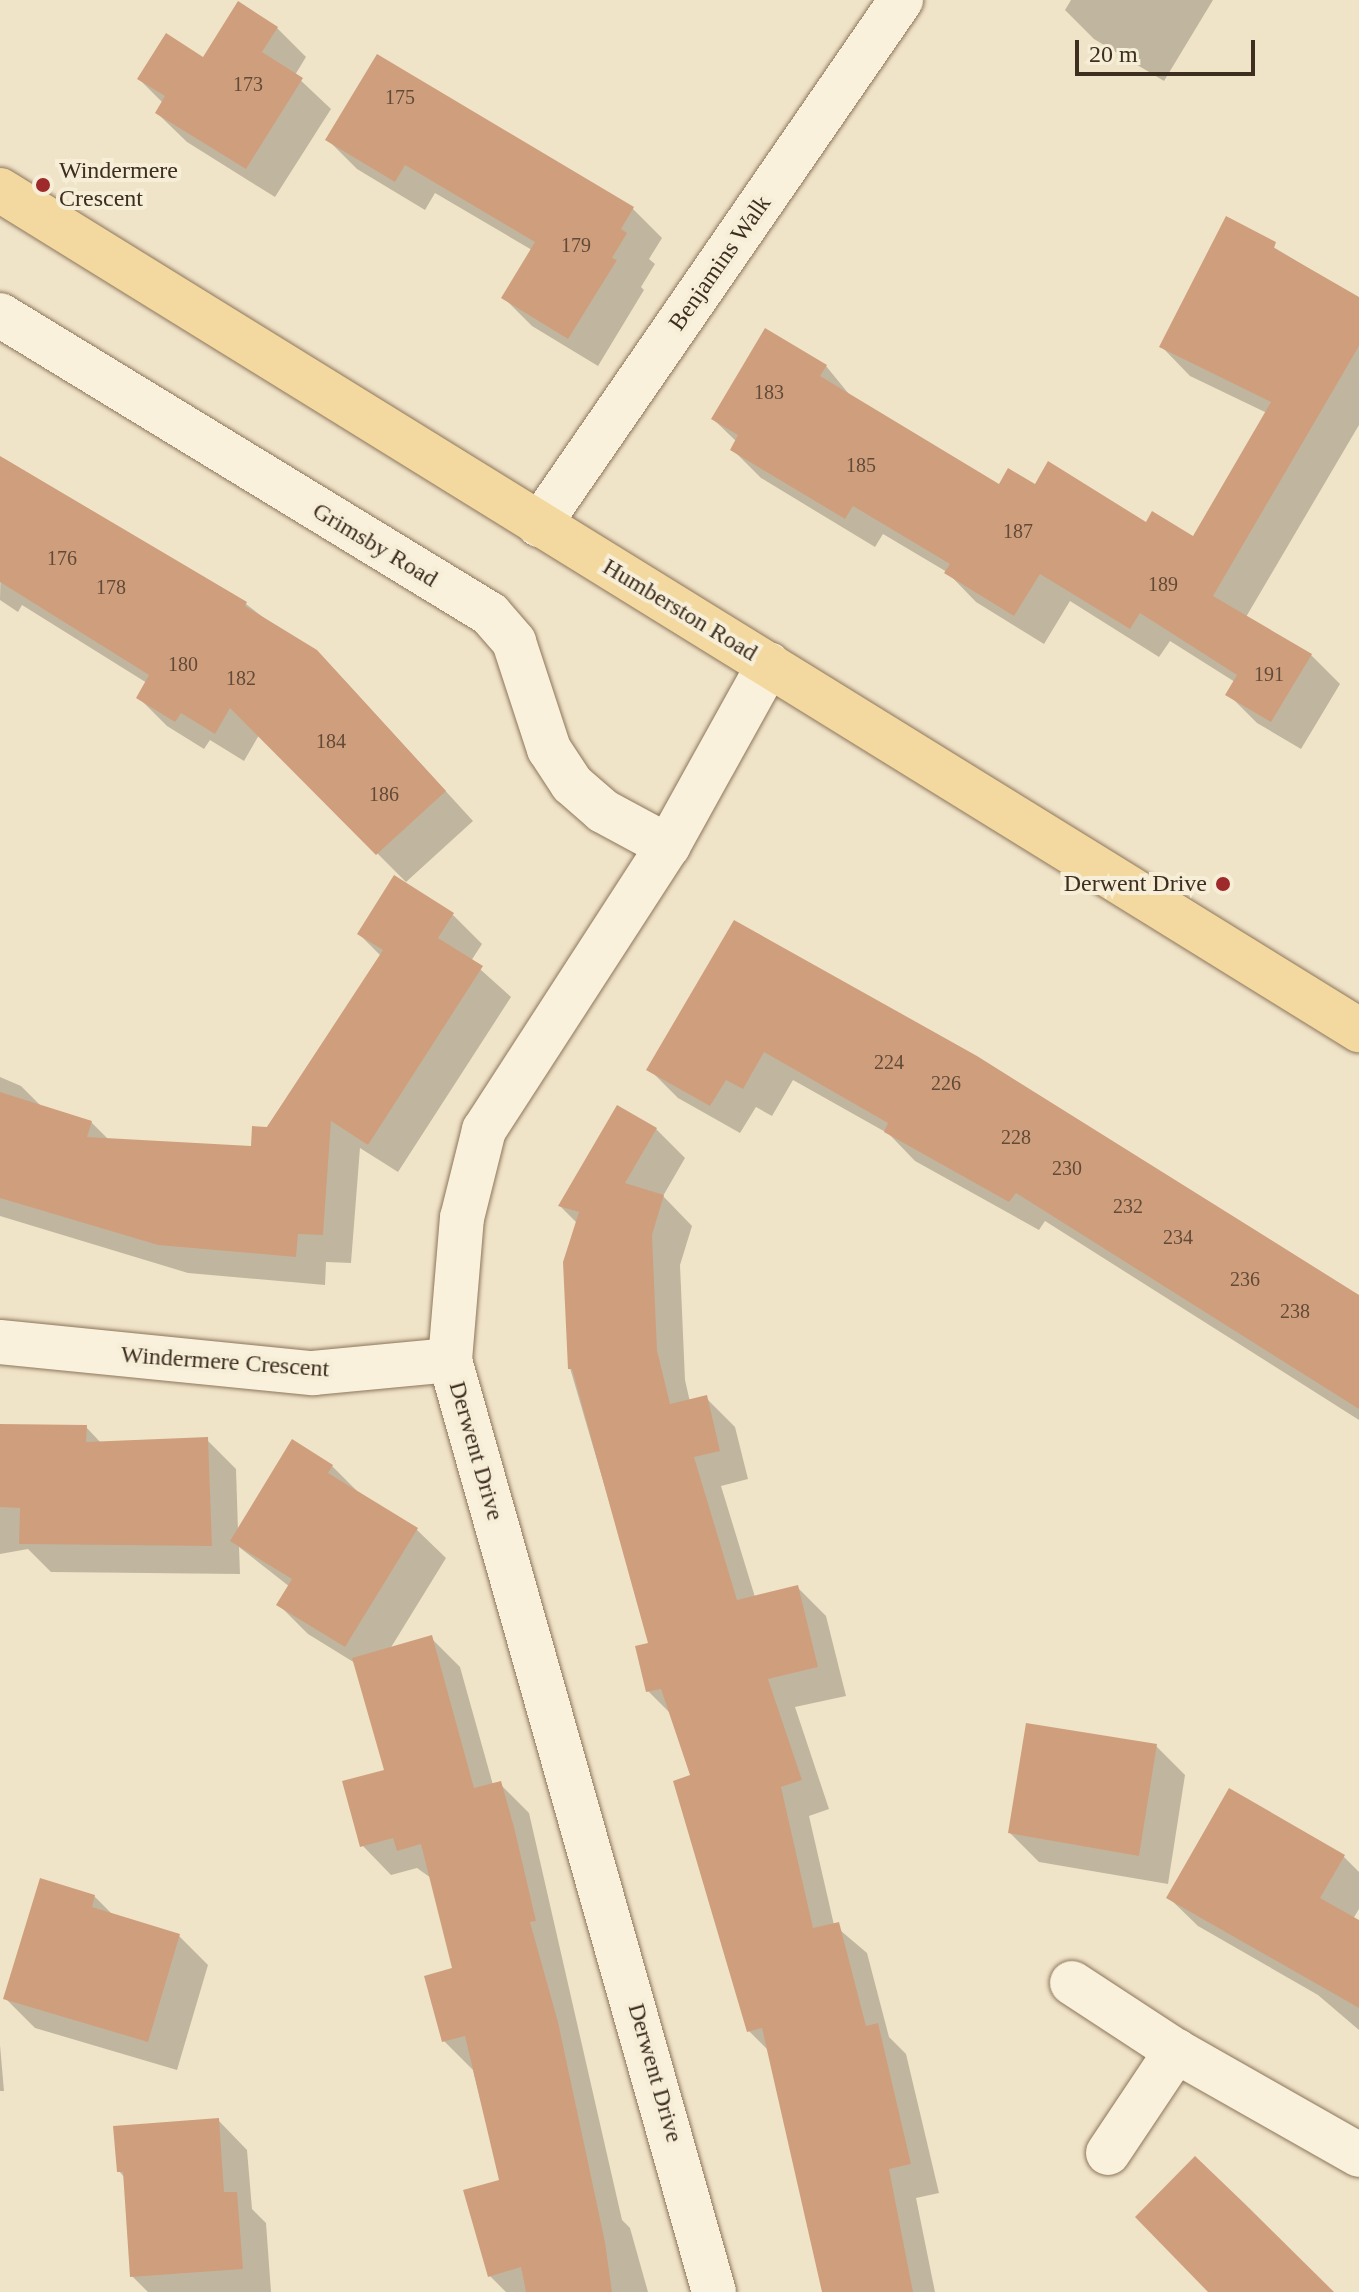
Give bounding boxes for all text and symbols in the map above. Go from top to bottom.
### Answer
scale bar [1079,24,1259,74]
text: 20 m [1089,41,1138,67]
house number: 173 [233,72,263,96]
house number: 175 [385,85,415,109]
place label: Windermere Crescent [59,157,178,213]
marker: Windermere Crescent [34,176,52,194]
street label: Benjamins Walk [663,190,777,336]
house number: 179 [561,233,591,257]
house number: 183 [754,380,784,404]
house number: 185 [846,453,876,477]
street label: Grimsby Road [307,496,443,594]
house number: 187 [1003,519,1033,543]
house number: 176 [47,546,77,570]
street label: Humberston Road [597,553,763,667]
house number: 189 [1148,572,1178,596]
house number: 178 [96,575,126,599]
house number: 180 [168,652,198,676]
house number: 191 [1254,662,1284,686]
house number: 182 [226,666,256,690]
house number: 184 [316,729,346,753]
house number: 186 [369,782,399,806]
place label: Derwent Drive [1064,870,1207,898]
marker: Derwent Drive [1214,875,1232,893]
house number: 224 [874,1050,904,1074]
house number: 226 [931,1071,961,1095]
house number: 228 [1001,1125,1031,1149]
house number: 230 [1052,1156,1082,1180]
house number: 232 [1113,1194,1143,1218]
house number: 234 [1163,1225,1193,1249]
house number: 236 [1230,1267,1260,1291]
house number: 238 [1280,1299,1310,1323]
street label: Windermere Crescent [120,1340,330,1384]
street label: Derwent Drive [442,1378,510,1524]
street label: Derwent Drive [621,2000,689,2146]

